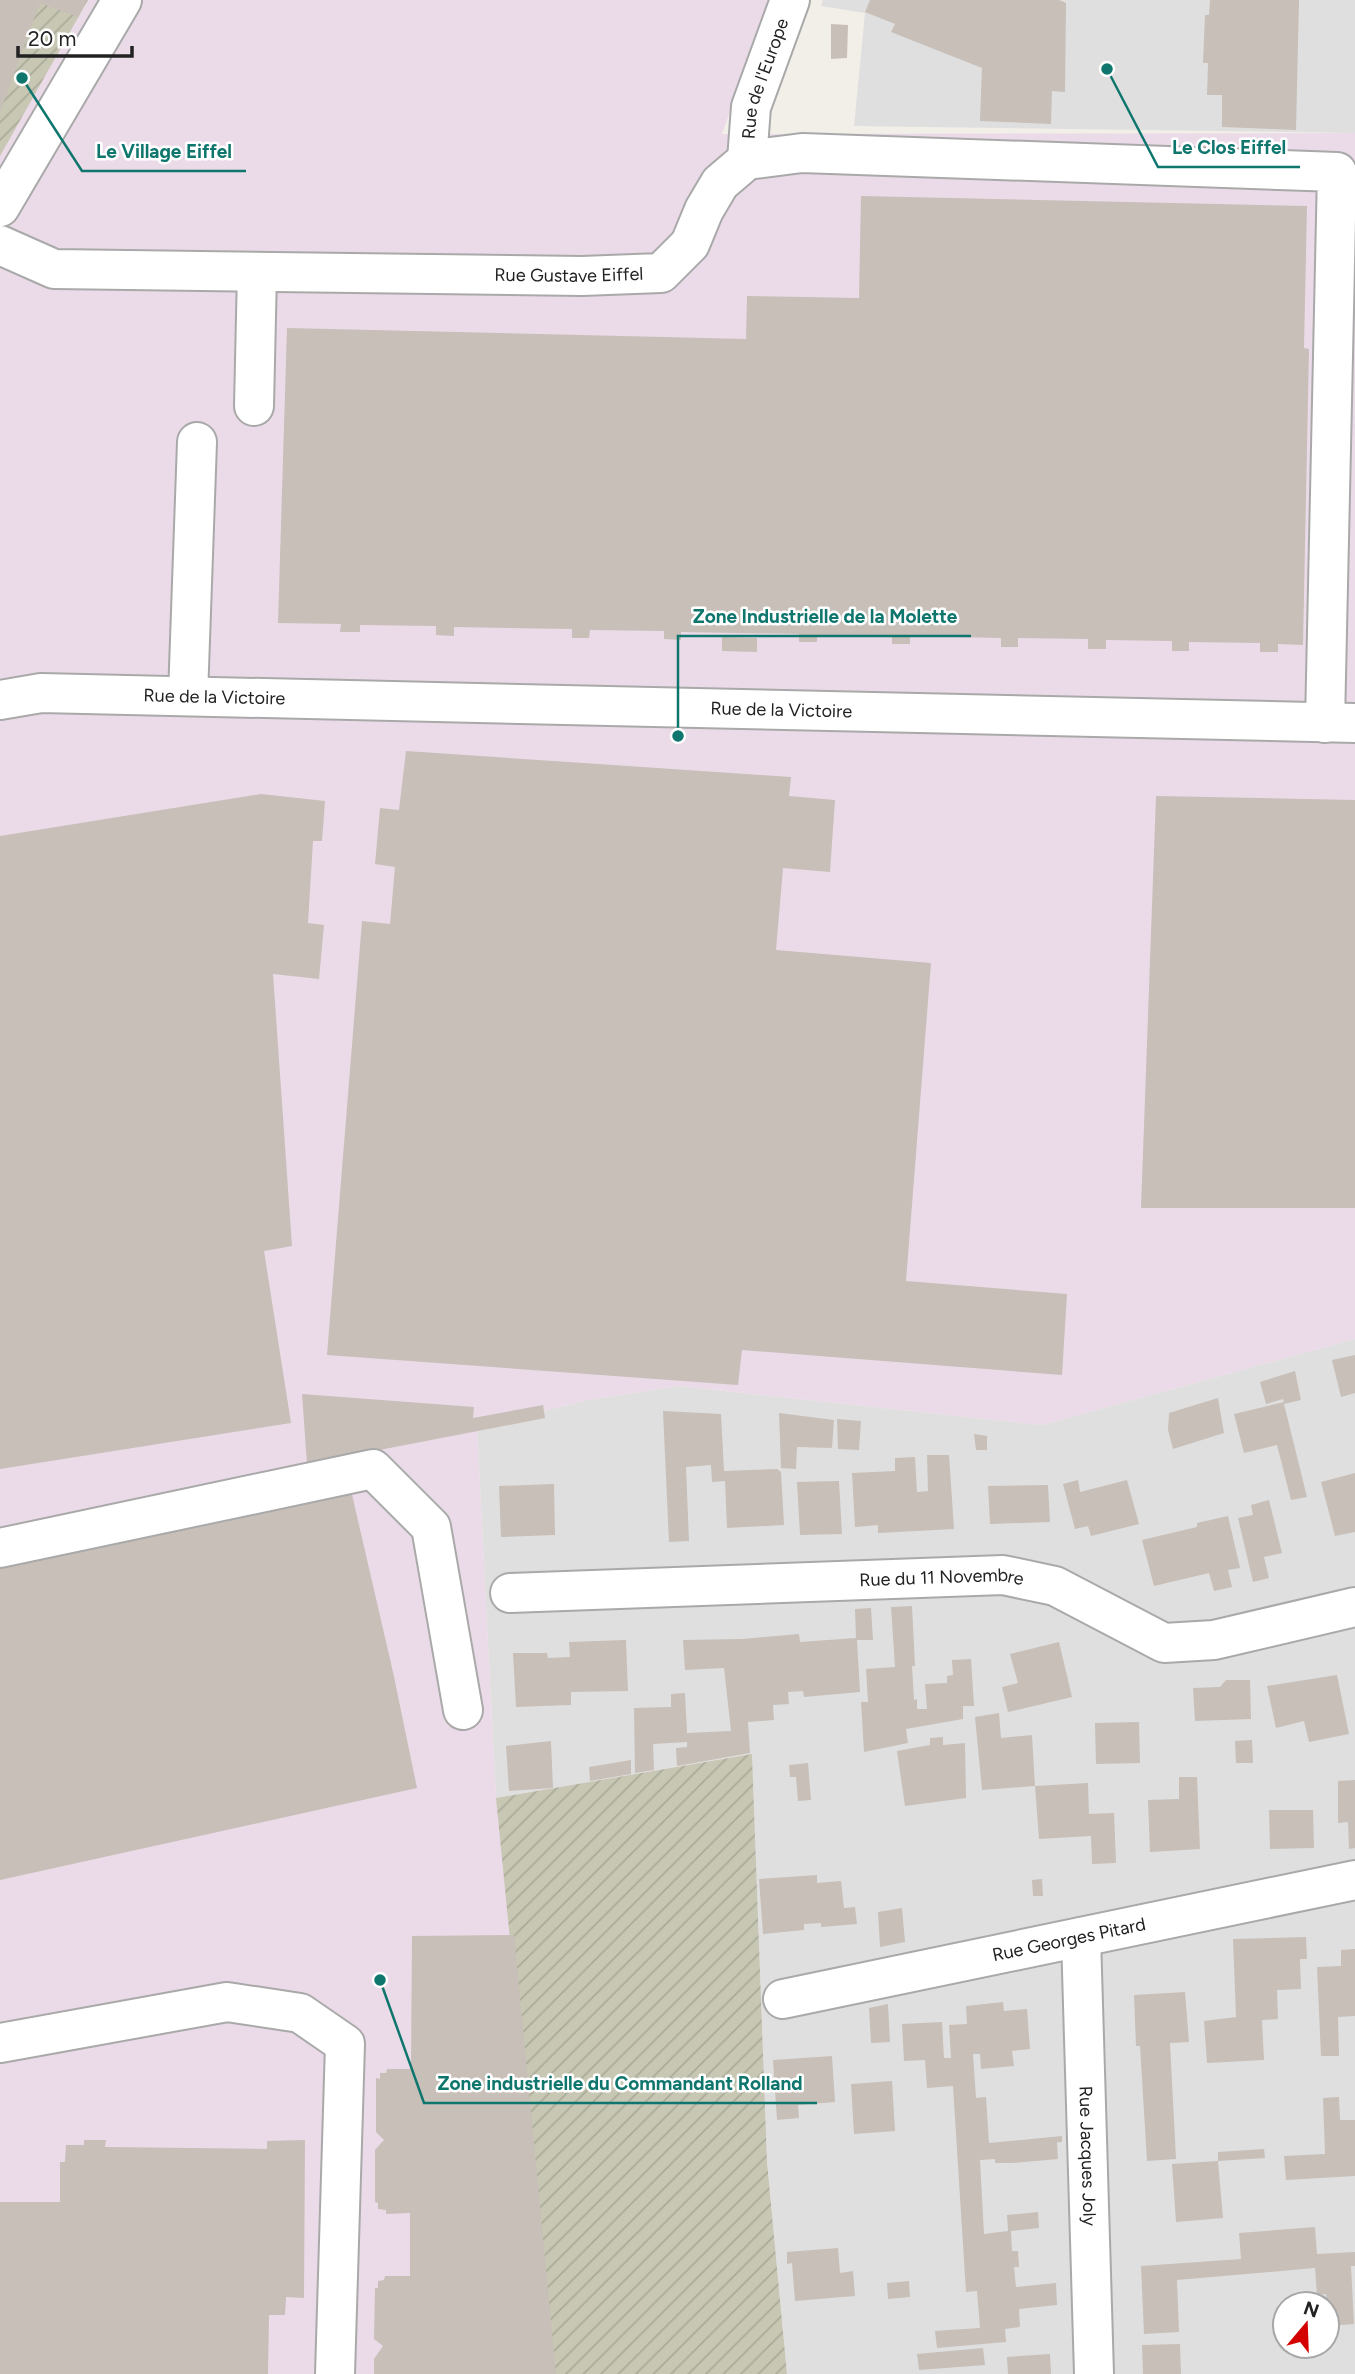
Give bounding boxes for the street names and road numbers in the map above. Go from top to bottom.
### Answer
street label: Rue de l'Europe [738,15,793,140]
street label: Rue Gustave Eiffel [494,263,644,287]
street label: Rue de la Victoire [143,684,286,710]
street label: Rue de la Victoire [710,697,853,723]
street label: Rue du 11 Novembre [859,1564,1026,1591]
street label: Rue Georges Pitard [990,1913,1148,1966]
street label: Rue Jacques Joly [1074,2086,1101,2227]

